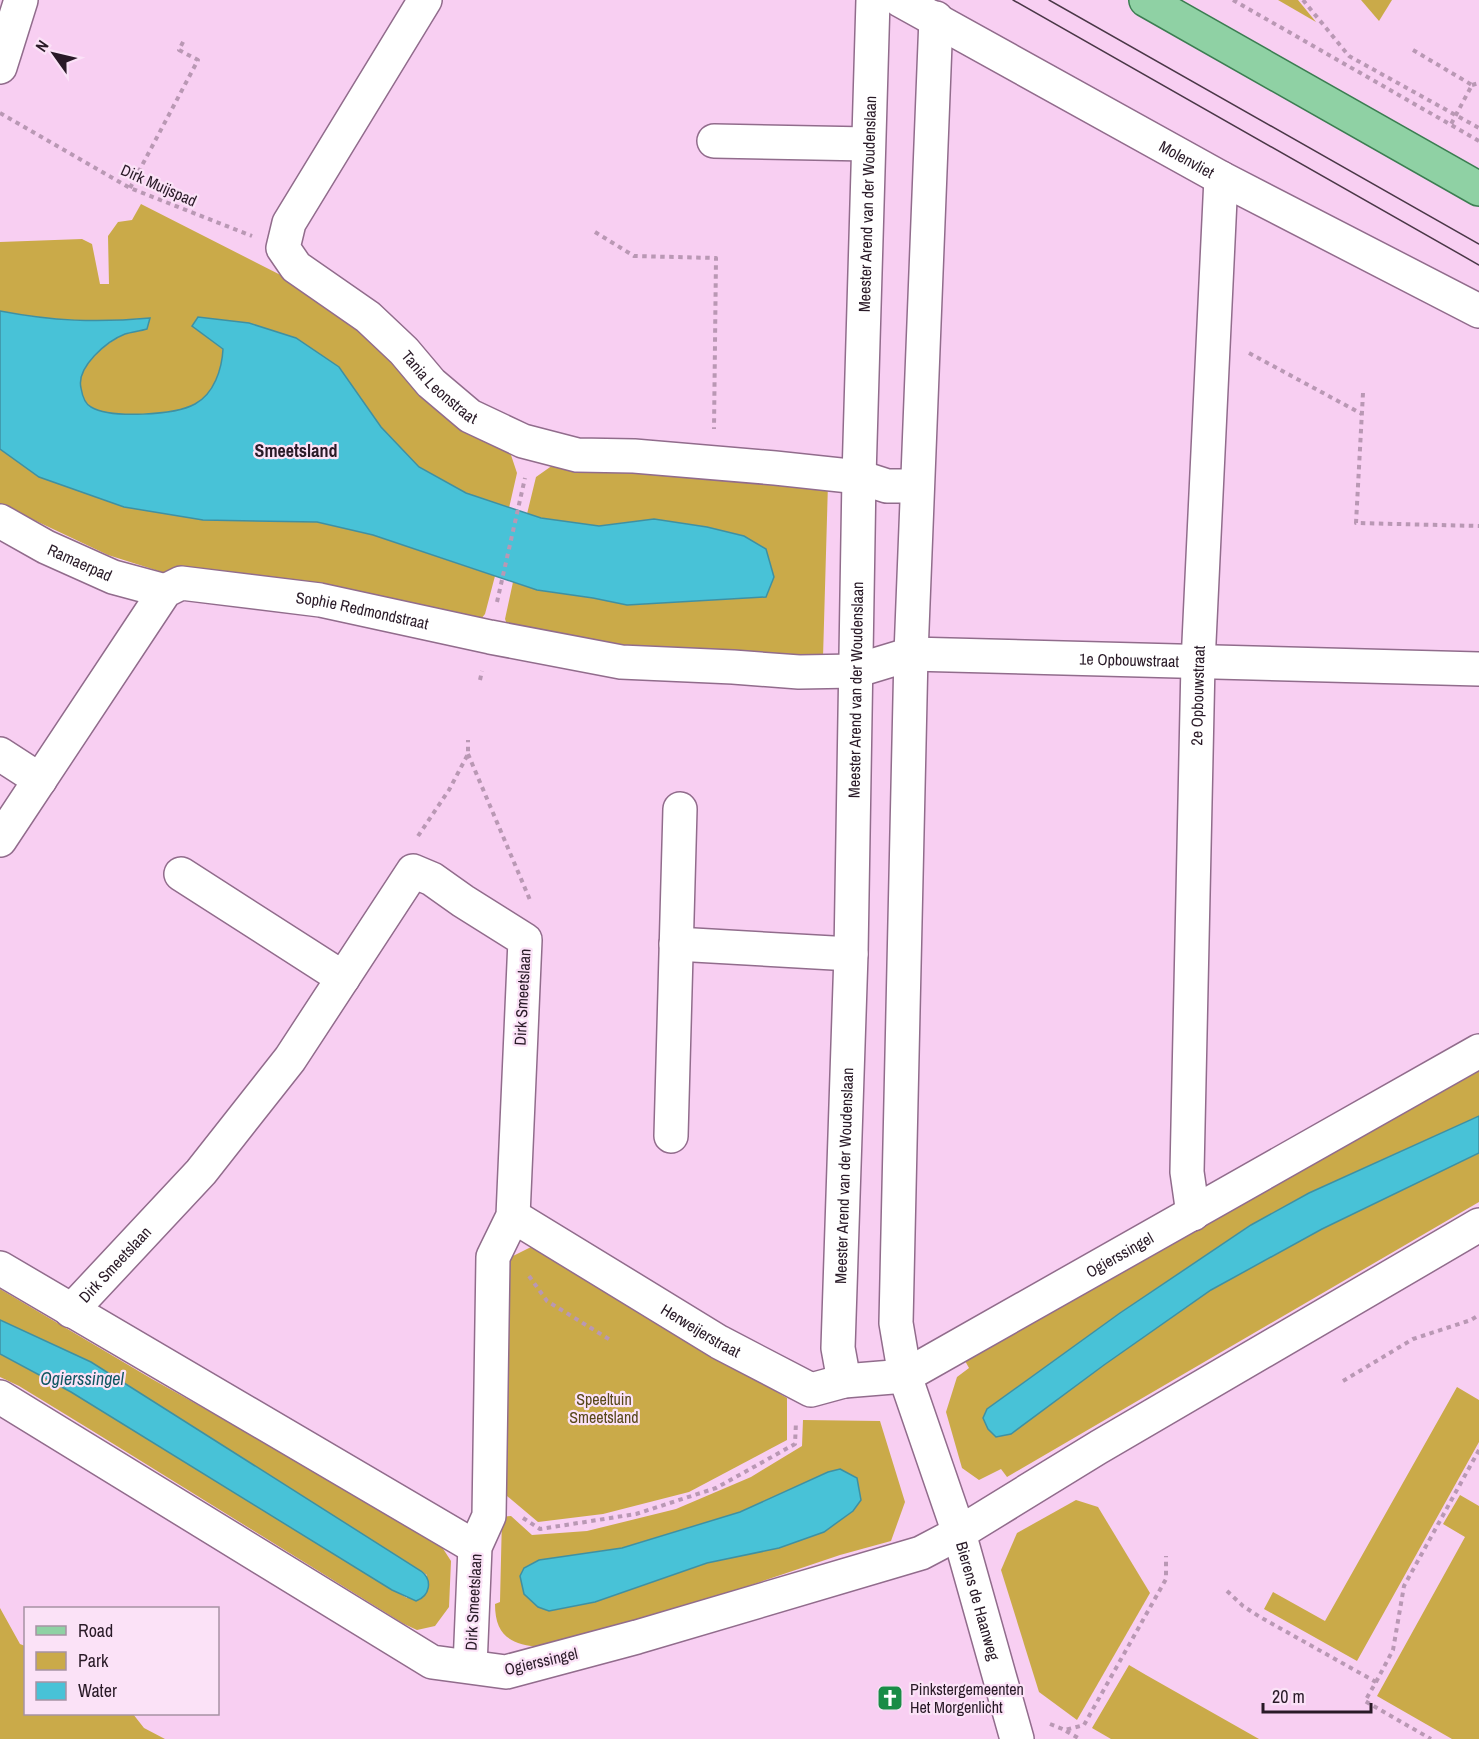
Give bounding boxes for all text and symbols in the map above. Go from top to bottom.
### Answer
north arrow [24,24,84,84]
text: N [30,36,53,56]
street label: Meester Arend van der Woudenslaan [853,95,881,312]
street label: Molenvliet [1155,135,1219,183]
street label: Dirk Muijspad [118,158,200,212]
street label: Tania Leonstraat [397,345,481,429]
district label: Smeetsland [255,438,337,463]
street label: Ramaerpad [44,538,116,586]
street label: Meester Arend van der Woudenslaan [843,581,868,798]
street label: Sophie Redmondstraat [295,586,431,634]
street label: 2e Opbouwstraat [1185,645,1210,746]
street label: 1e Opbouwstraat [1079,647,1180,672]
street label: Dirk Smeetslaan [508,948,536,1046]
street label: Meester Arend van der Woudenslaan [829,1067,858,1284]
street label: Dirk Smeetslaan [74,1221,156,1307]
street label: Ogierssingel [1082,1227,1157,1283]
street label: Herweijerstraat [657,1298,745,1363]
water label: Ogierssingel [40,1366,125,1391]
park label: Speeltuin Smeetsland [569,1388,639,1428]
street label: Bierens de Haanweg [951,1539,1006,1664]
street label: Dirk Smeetslaan [459,1553,487,1651]
legend [24,1607,219,1715]
text: Road [78,1618,113,1643]
street label: Ogierssingel [502,1642,580,1680]
text: Park [78,1648,109,1673]
scale bar [1263,1676,1371,1714]
text: Water [78,1678,117,1703]
place label: Pinkstergemeenten Het Morgenlicht [910,1678,1024,1718]
church icon: Pinkstergemeenten Het Morgenlicht [875,1683,905,1713]
text: 20 m [1272,1684,1305,1709]

